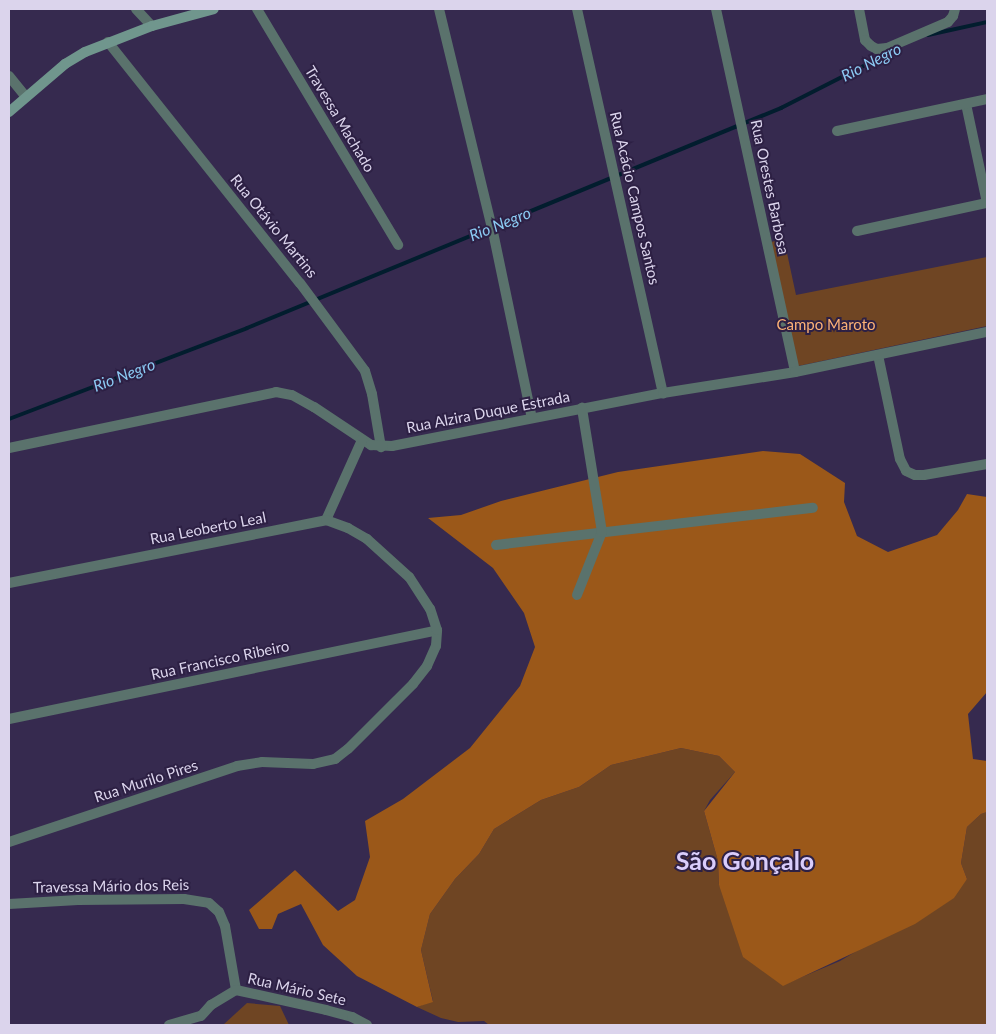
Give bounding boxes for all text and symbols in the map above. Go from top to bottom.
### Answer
water label: Rio Negro [838,39,904,85]
street label: Travessa Machado [301,63,379,175]
street label: Rua Acácio Campos Santos [606,109,664,287]
street label: Rua Orestes Barbosa [747,118,793,256]
street label: Rua Otávio Martins [227,171,321,281]
water label: Rio Negro [466,203,534,245]
park label: Campo Maroto [776,316,876,334]
water label: Rio Negro [90,354,158,396]
street label: Rua Alzira Duque Estrada [404,387,572,437]
street label: Rua Leoberto Leal [148,508,268,548]
street label: Rua Francisco Ribeiro [149,637,291,683]
street label: Rua Murilo Pires [92,756,200,806]
district label: São Gonçalo [676,845,814,875]
street label: Travessa Mário dos Reis [33,876,189,896]
street label: Rua Mário Sete [246,969,348,1009]

